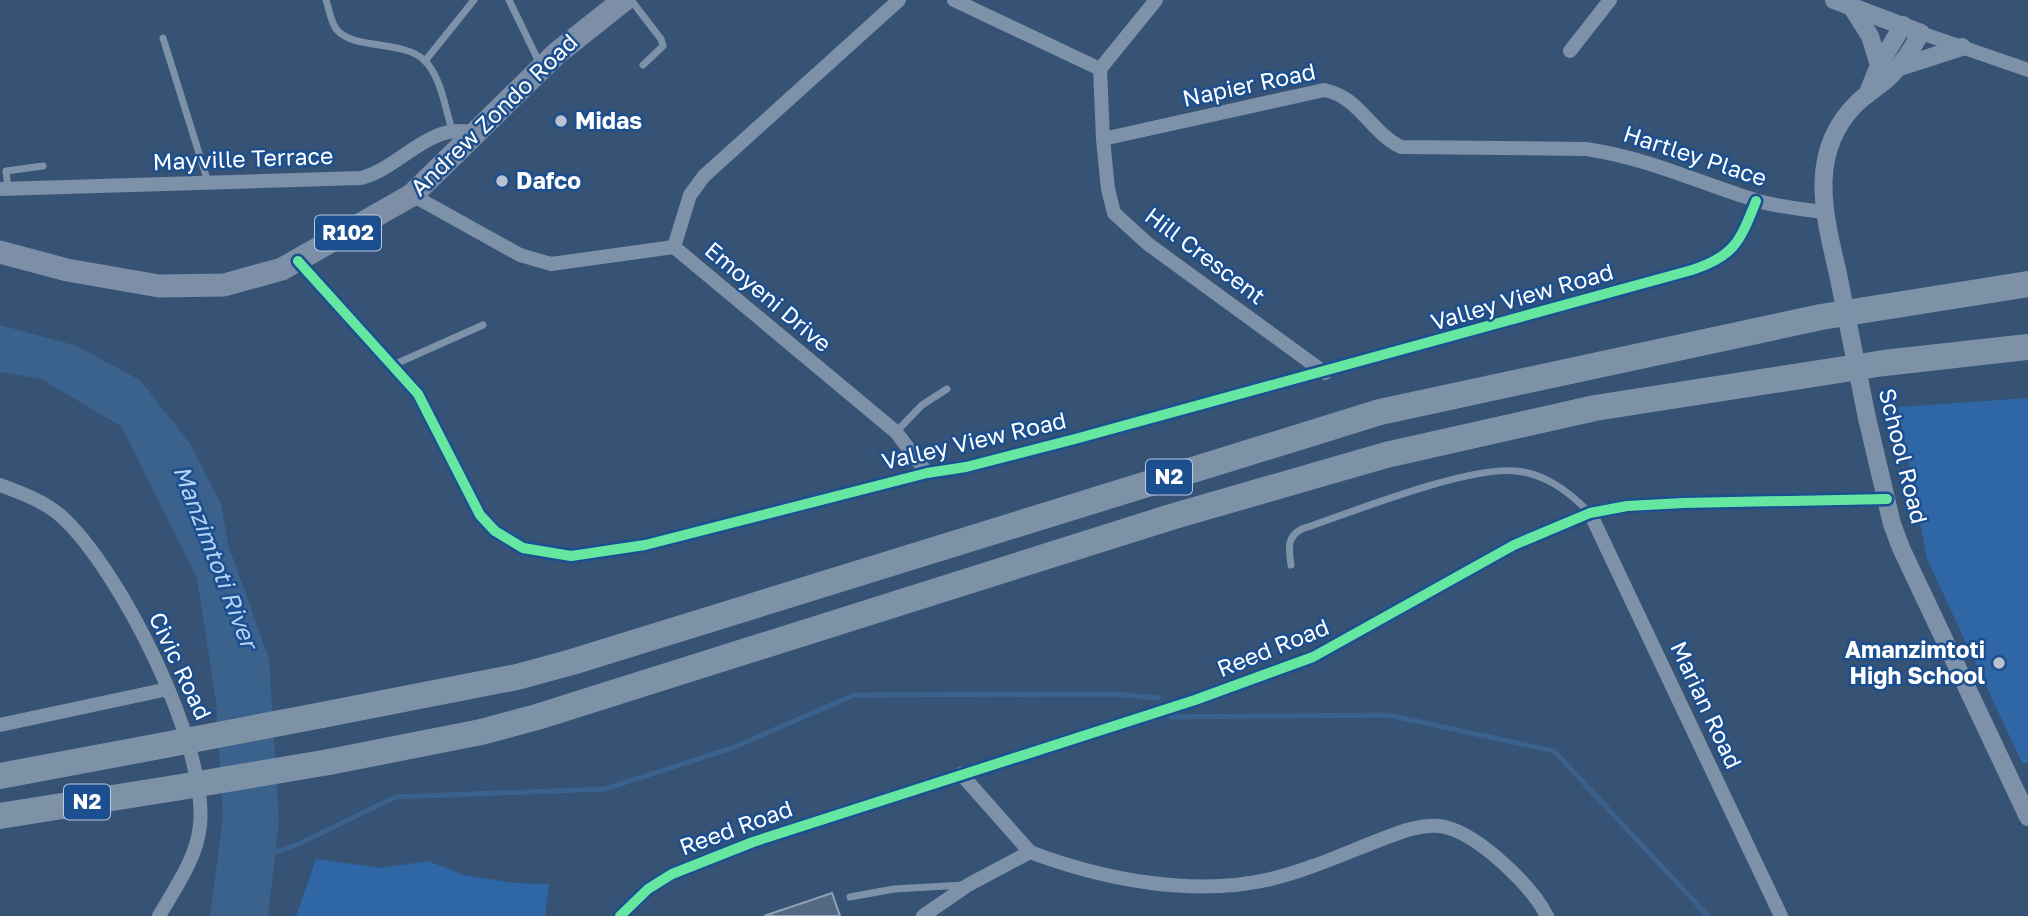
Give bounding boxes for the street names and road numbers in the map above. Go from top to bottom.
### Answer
street label: Andrew Zondo Road [404,27,583,201]
street label: Napier Road [1180,56,1318,112]
street label: Hartley Place [1620,119,1771,191]
street label: Mayville Terrace [152,141,334,175]
street label: Hill Crescent [1140,201,1271,309]
road number: R102 [315,216,381,250]
street label: Emoyeni Drive [700,235,838,357]
street label: Valley View Road [1427,257,1616,335]
street label: School Road [1874,385,1934,526]
street label: Valley View Road [879,405,1069,475]
road number: N2 [1146,460,1192,494]
street label: Civic Road [144,607,218,724]
street label: Reed Road [1213,612,1333,682]
street label: Marian Road [1665,637,1749,773]
road number: N2 [64,784,110,820]
street label: Reed Road [675,794,796,860]

